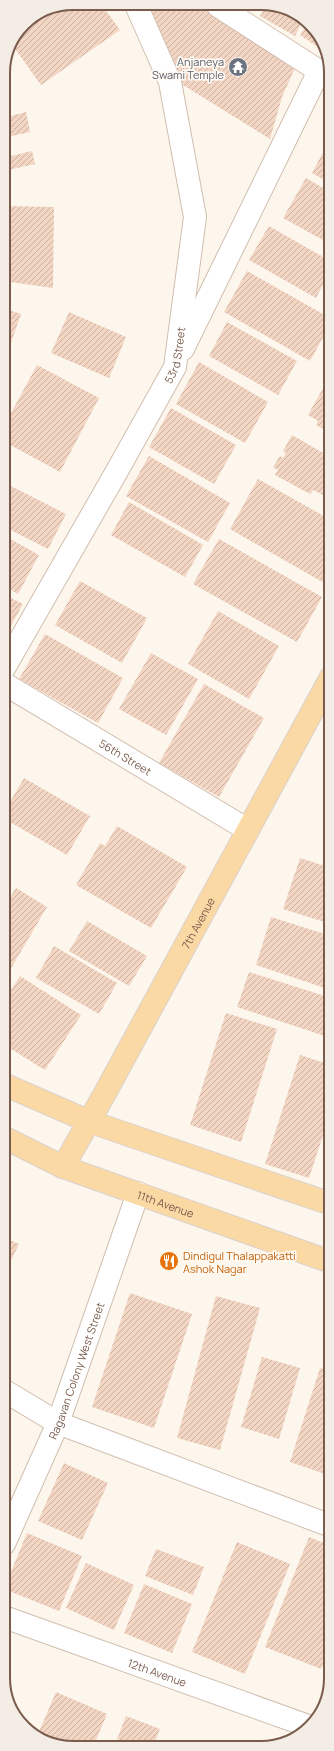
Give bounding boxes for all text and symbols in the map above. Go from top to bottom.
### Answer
place label: Anjaneya Swami Temple [152,54,225,82]
temple icon: Anjaneya Swami Temple [227,56,249,78]
street label: 53rd Street [160,326,188,386]
street label: 56th Street [97,735,155,778]
street label: 7th Avenue [178,894,218,951]
street label: 11th Avenue [135,1186,197,1221]
place label: Dindigul Thalappakatti Ashok Nagar [183,1248,296,1276]
restaurant icon: Dindigul Thalappakatti Ashok Nagar [158,1250,180,1272]
street label: Ragavan Colony West Street [44,1300,107,1441]
street label: 12th Avenue [126,1655,189,1690]

